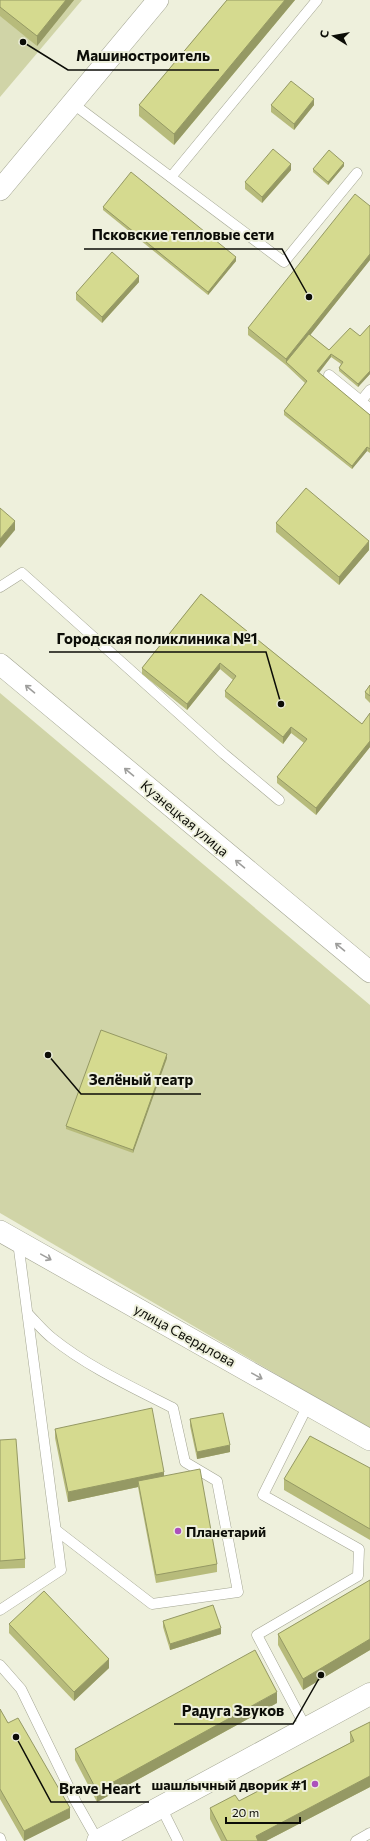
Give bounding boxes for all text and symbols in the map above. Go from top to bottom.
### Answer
north arrow [314,16,354,56]
text: С [317,29,331,39]
callout: Машиностроитель [68,43,219,70]
text: Машиностроитель [76,46,210,64]
callout: Псковские тепловые сети [84,222,282,249]
text: Псковские тепловые сети [92,225,274,243]
callout: Городская поликлиника №1 [49,625,266,652]
text: Городская поликлиника №1 [57,629,257,647]
one-way arrow [24,684,35,693]
one-way arrow [124,767,135,776]
street label: Кузнецкая улица [138,776,232,860]
one-way arrow [235,860,246,869]
one-way arrow [335,943,345,952]
callout: Зелёный театр [81,1067,201,1094]
text: Зелёный театр [89,1070,193,1088]
one-way arrow [40,1253,52,1261]
street label: улица Свердлова [131,1300,239,1370]
one-way arrow [251,1373,263,1380]
place label: Планетарий [186,1523,266,1540]
marker: Планетарий [173,1526,183,1536]
callout: Радуга Звуков [174,1697,293,1724]
text: Радуга Звуков [182,1701,284,1719]
callout: Brave Heart [51,1775,149,1802]
place label: шашлычный дворик #1 [151,1776,307,1793]
text: Brave Heart [59,1779,141,1797]
marker: шашлычный дворик #1 [310,1779,320,1789]
scale bar [226,1799,300,1825]
text: 20 m [232,1805,259,1819]

